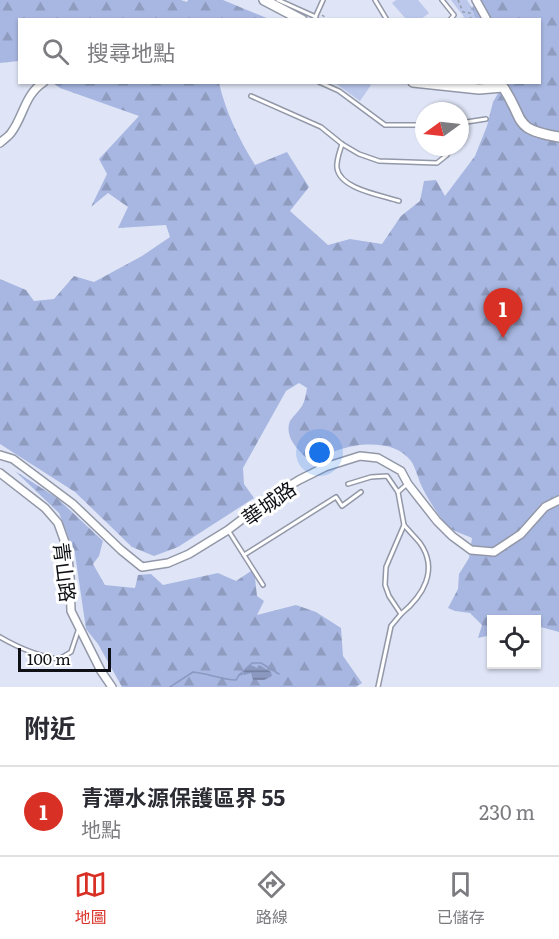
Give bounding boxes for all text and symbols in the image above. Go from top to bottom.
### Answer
search box [18,18,541,84]
icon: search [39,35,72,68]
text: 搜尋地點 [87,35,175,68]
north arrow [415,102,469,156]
pin: 1 [484,288,522,338]
your location [305,438,334,467]
street label: 華城路 [235,473,301,531]
street label: 青山路 [47,540,85,604]
map controls [487,615,541,669]
button: locate [487,615,541,669]
scale bar [18,645,111,672]
text: 100 m [27,646,71,670]
text: 附近 [24,707,76,746]
text: 青潭水源保護區界 55 [81,780,285,813]
text: 1 [39,796,48,826]
text: 230 m [479,796,535,826]
text: 地點 [81,813,121,843]
tab: 地圖 [74,868,107,928]
tab: 路線 [255,868,288,928]
tab: 已儲存 [437,868,485,928]

